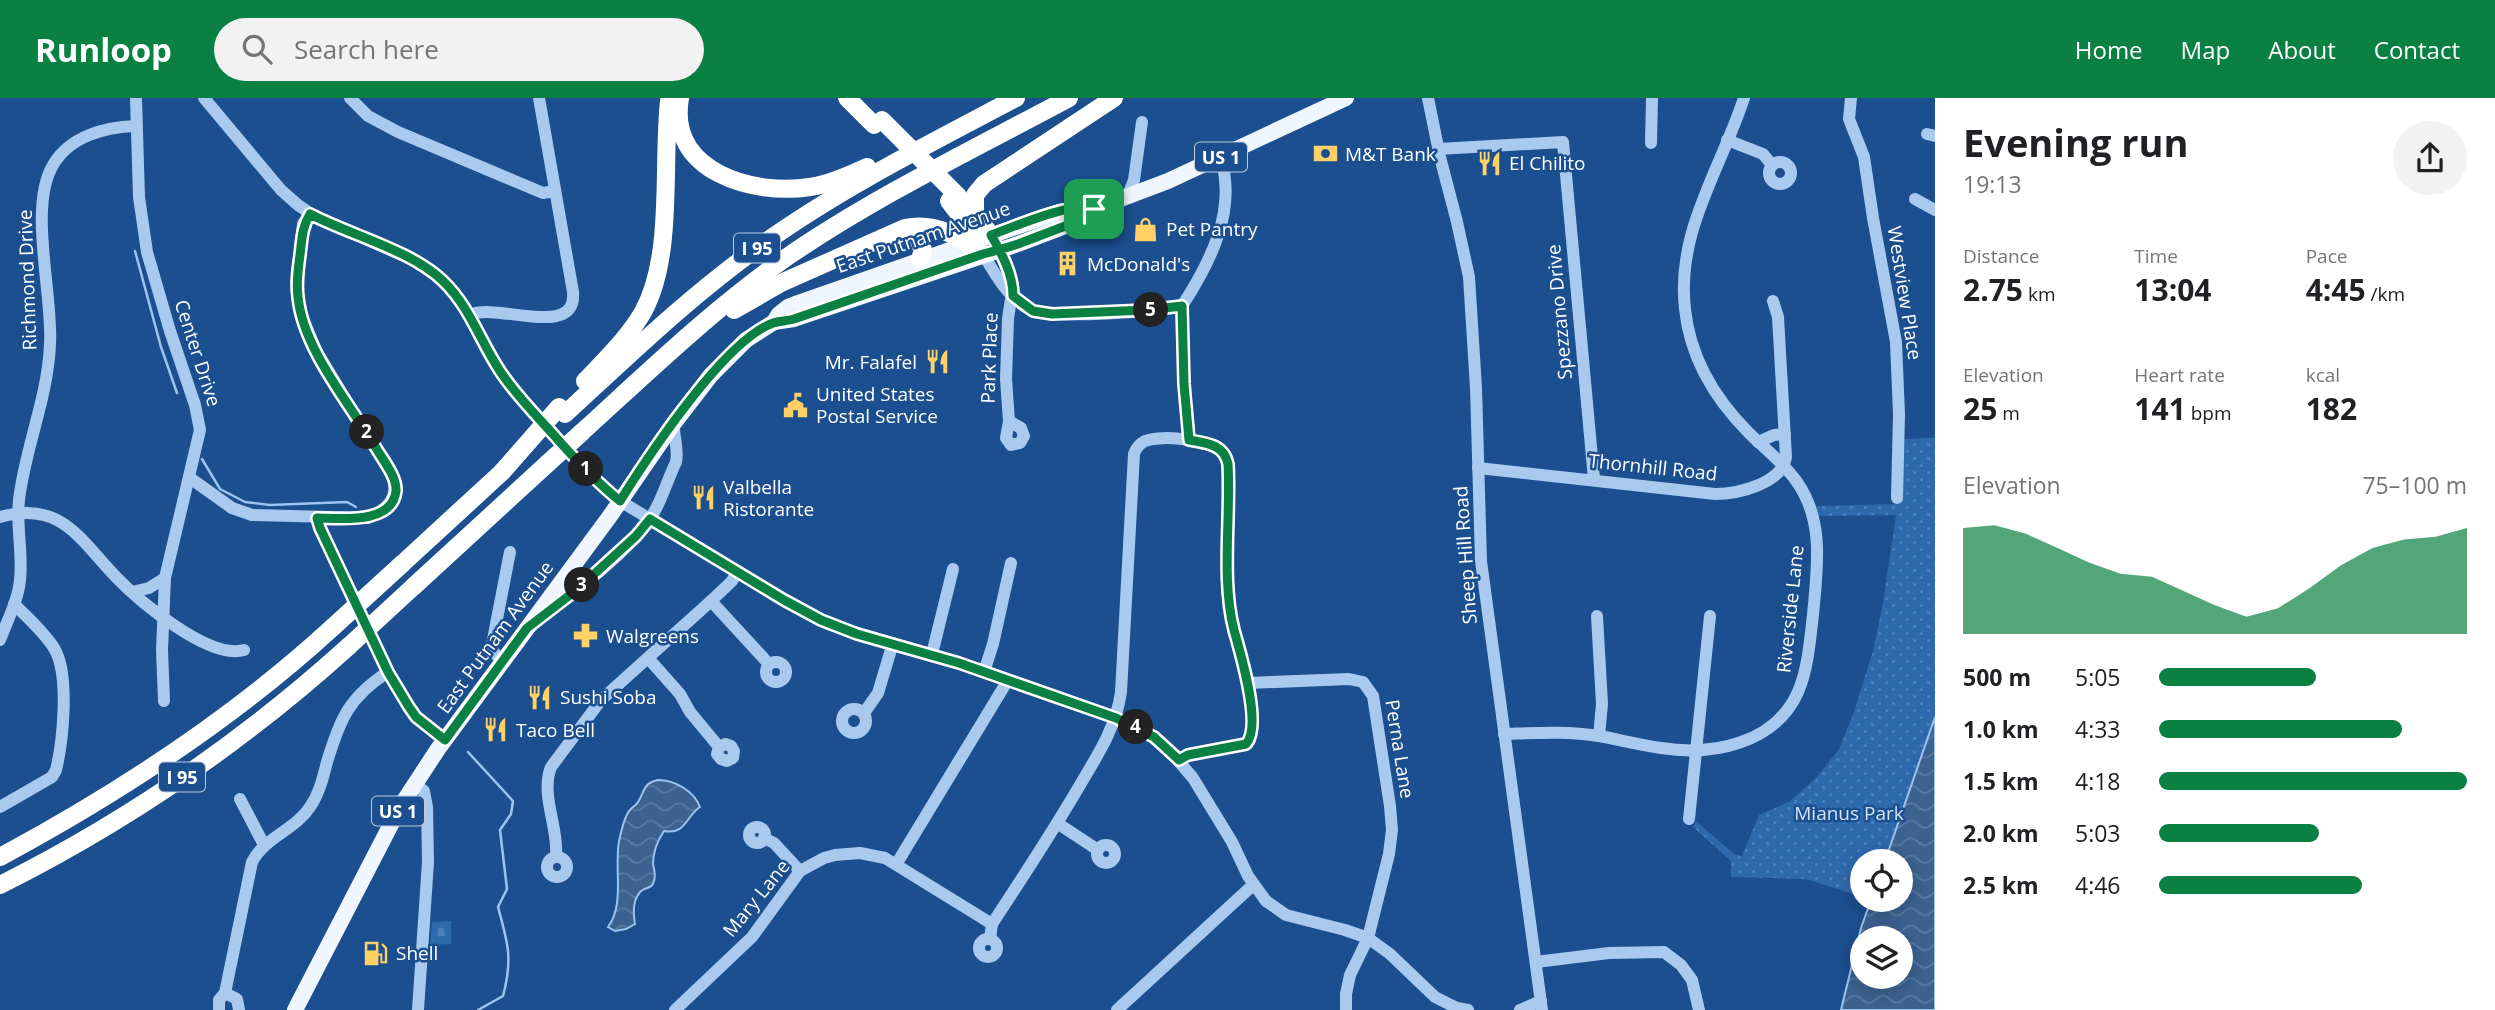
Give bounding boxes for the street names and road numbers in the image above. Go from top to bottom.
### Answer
road number: US 1 [1195,142,1247,172]
street label: East Putnam Avenue [832,195,1014,279]
street label: Richmond Drive [12,209,42,351]
street label: Westview Place [1882,224,1928,362]
road number: I 95 [734,233,780,262]
street label: Spezzano Drive [1540,243,1578,381]
street label: Center Drive [168,296,228,410]
street label: Park Place [974,312,1004,404]
street label: Thornhill Road [1587,447,1719,487]
street label: Sheep Hill Road [1447,485,1483,625]
street label: Riverside Lane [1770,544,1810,674]
street label: East Putnam Avenue [431,555,559,719]
street label: Perna Lane [1379,698,1421,800]
road number: I 95 [159,762,205,792]
road number: US 1 [372,796,424,826]
street label: Mary Lane [717,854,795,942]

